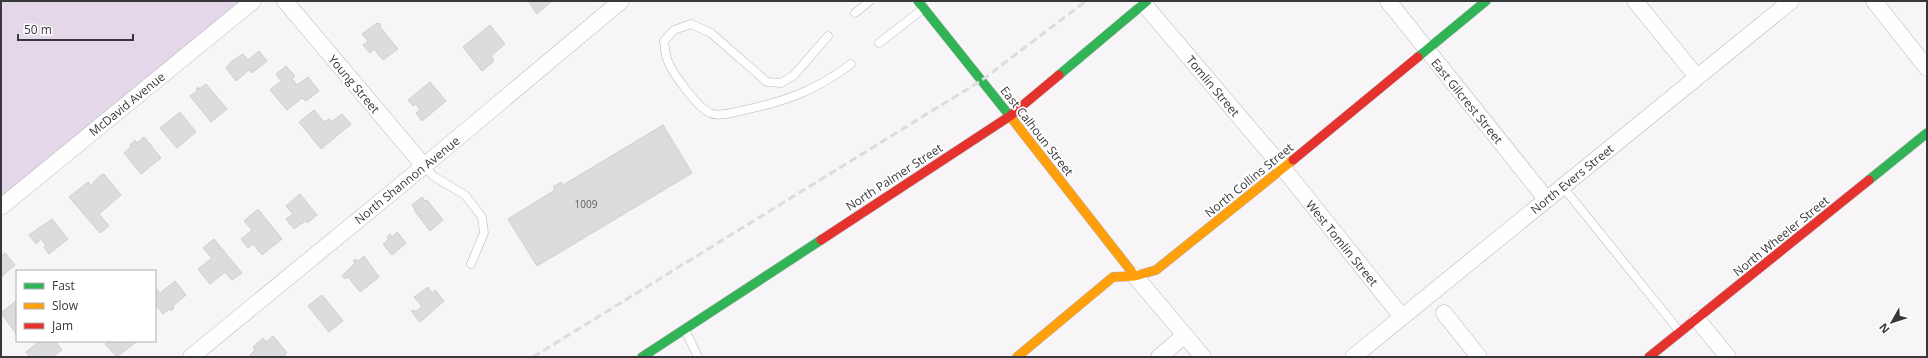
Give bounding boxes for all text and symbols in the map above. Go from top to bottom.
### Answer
scale bar [18,16,133,42]
text: 50 m [24,21,52,38]
street label: Young Street [324,51,384,117]
street label: Tomlin Street [1182,52,1244,120]
street label: East Gilcrest Street [1427,55,1507,147]
street label: McDavid Avenue [85,68,169,140]
street label: East Calhoun Street [997,83,1077,179]
street label: North Shannon Avenue [351,132,463,228]
street label: North Palmer Street [842,139,946,215]
street label: North Collins Street [1201,139,1297,221]
street label: North Evers Street [1527,140,1617,218]
street label: North Wheeler Street [1729,192,1833,280]
street label: West Tomlin Street [1302,196,1382,290]
house number: 1009 [575,197,598,211]
legend [16,270,156,342]
text: Fast [52,277,75,294]
text: Slow [52,297,79,314]
north arrow [1872,302,1912,342]
text: Jam [51,317,73,334]
text: N [1875,320,1892,337]

